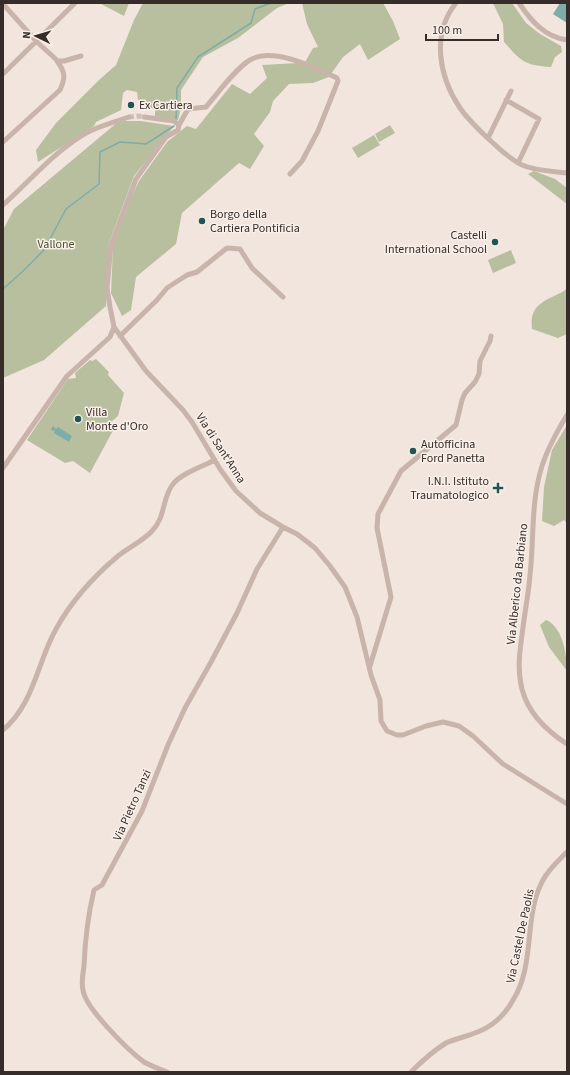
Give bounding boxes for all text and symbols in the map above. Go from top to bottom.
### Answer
north arrow [16,16,56,56]
scale bar [426,16,498,42]
text: 100 m [432,22,462,39]
text: N [19,31,34,39]
place label: Ex Cartiera [139,97,193,114]
marker: Ex Cartiera [126,100,136,110]
place label: Borgo della Cartiera Pontificia [210,206,300,237]
marker: Borgo della Cartiera Pontificia [197,216,207,226]
place label: Castelli International School [385,227,487,258]
park label: Vallone [37,236,75,253]
marker: Castelli International School [490,237,500,247]
place label: Villa Monte d'Oro [86,404,148,435]
street label: Via di Sant'Anna [191,410,250,487]
marker: Villa Monte d'Oro [73,414,83,424]
place label: Autofficina Ford Panetta [421,436,485,467]
marker: Autofficina Ford Panetta [408,446,418,456]
place label: I.N.I. Istituto Traumatologico [410,473,489,504]
marker: I.N.I. Istituto Traumatologico [492,482,504,494]
street label: Via Alberico da Barbiano [503,522,532,646]
street label: Via Pietro Tanzi [109,767,156,844]
street label: Via Castel De Paolis [502,887,539,985]

